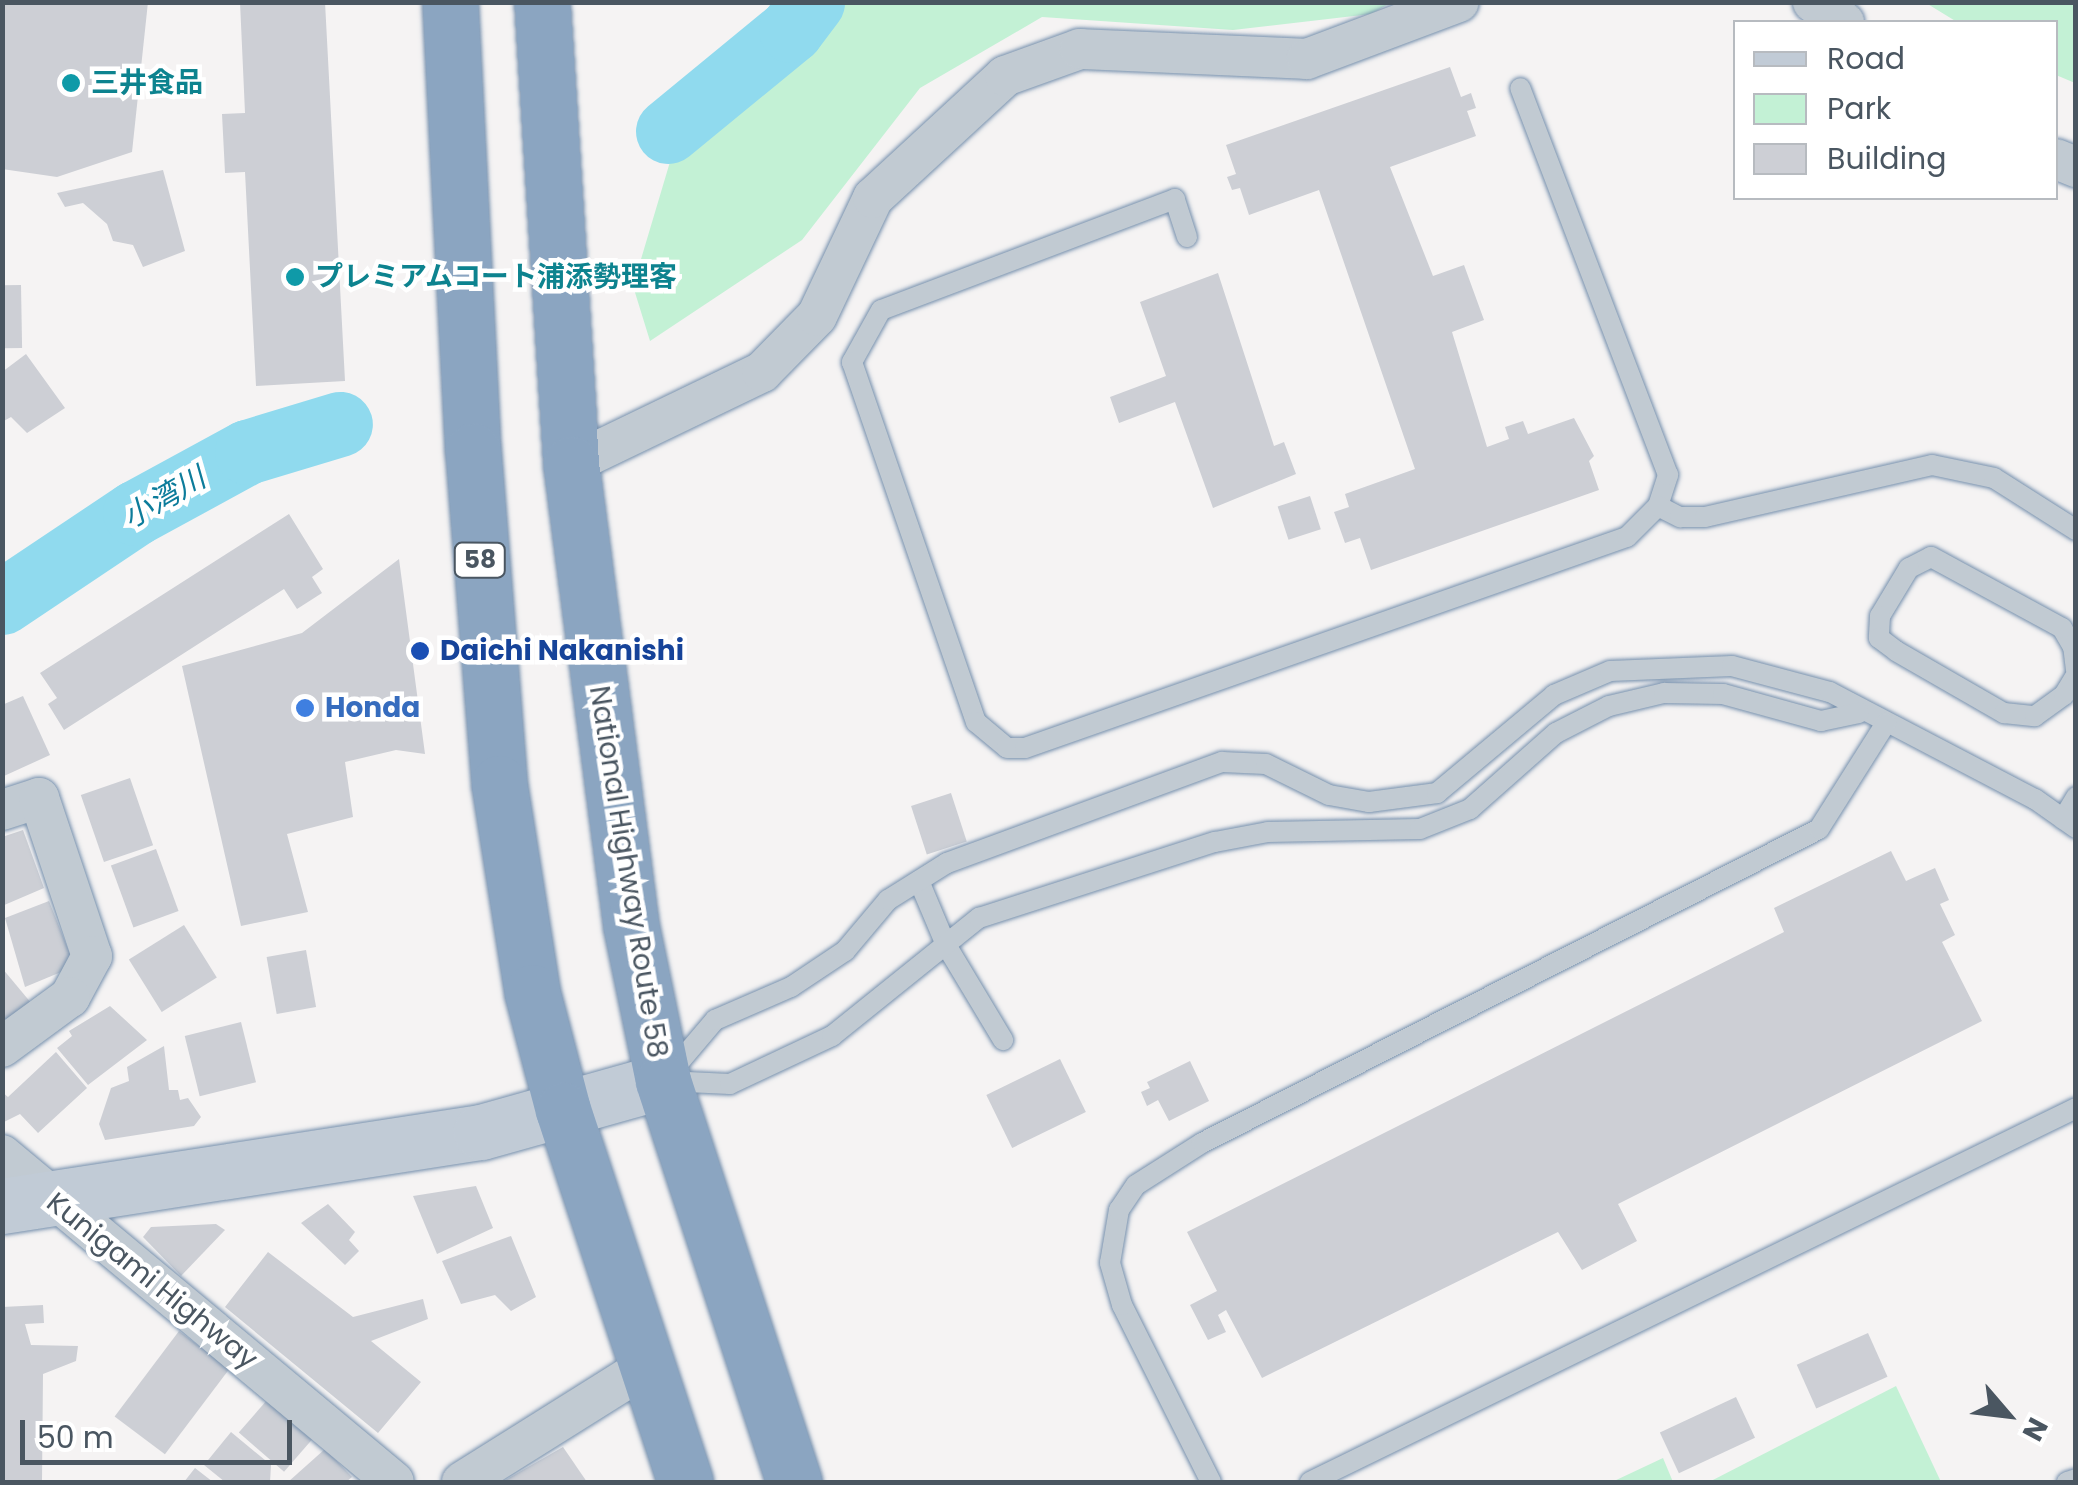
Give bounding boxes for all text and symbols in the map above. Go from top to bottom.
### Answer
legend [1733,20,2058,200]
text: Road [1827,37,1905,80]
place label: 三井食品 [91,66,203,100]
marker: 三井食品 [60,72,82,94]
text: Park [1827,87,1891,130]
text: Building [1827,137,1947,180]
place label: プレミアムコート浦添勢理客 [315,260,679,294]
marker: プレミアムコート浦添勢理客 [284,266,306,288]
water label: 小湾川 [116,460,212,536]
road number: 58 [452,540,508,580]
place label: Daichi Nakanishi [440,634,684,668]
marker: Daichi Nakanishi [409,640,431,662]
street label: National Highway Route 58 [582,684,674,1060]
place label: Honda [325,691,420,725]
marker: Honda [294,697,316,719]
street label: Kunigami Highway [40,1186,264,1376]
north arrow [1958,1365,2058,1465]
scale bar [25,1400,298,1462]
text: N [2013,1411,2057,1448]
text: 50 m [37,1416,114,1459]

